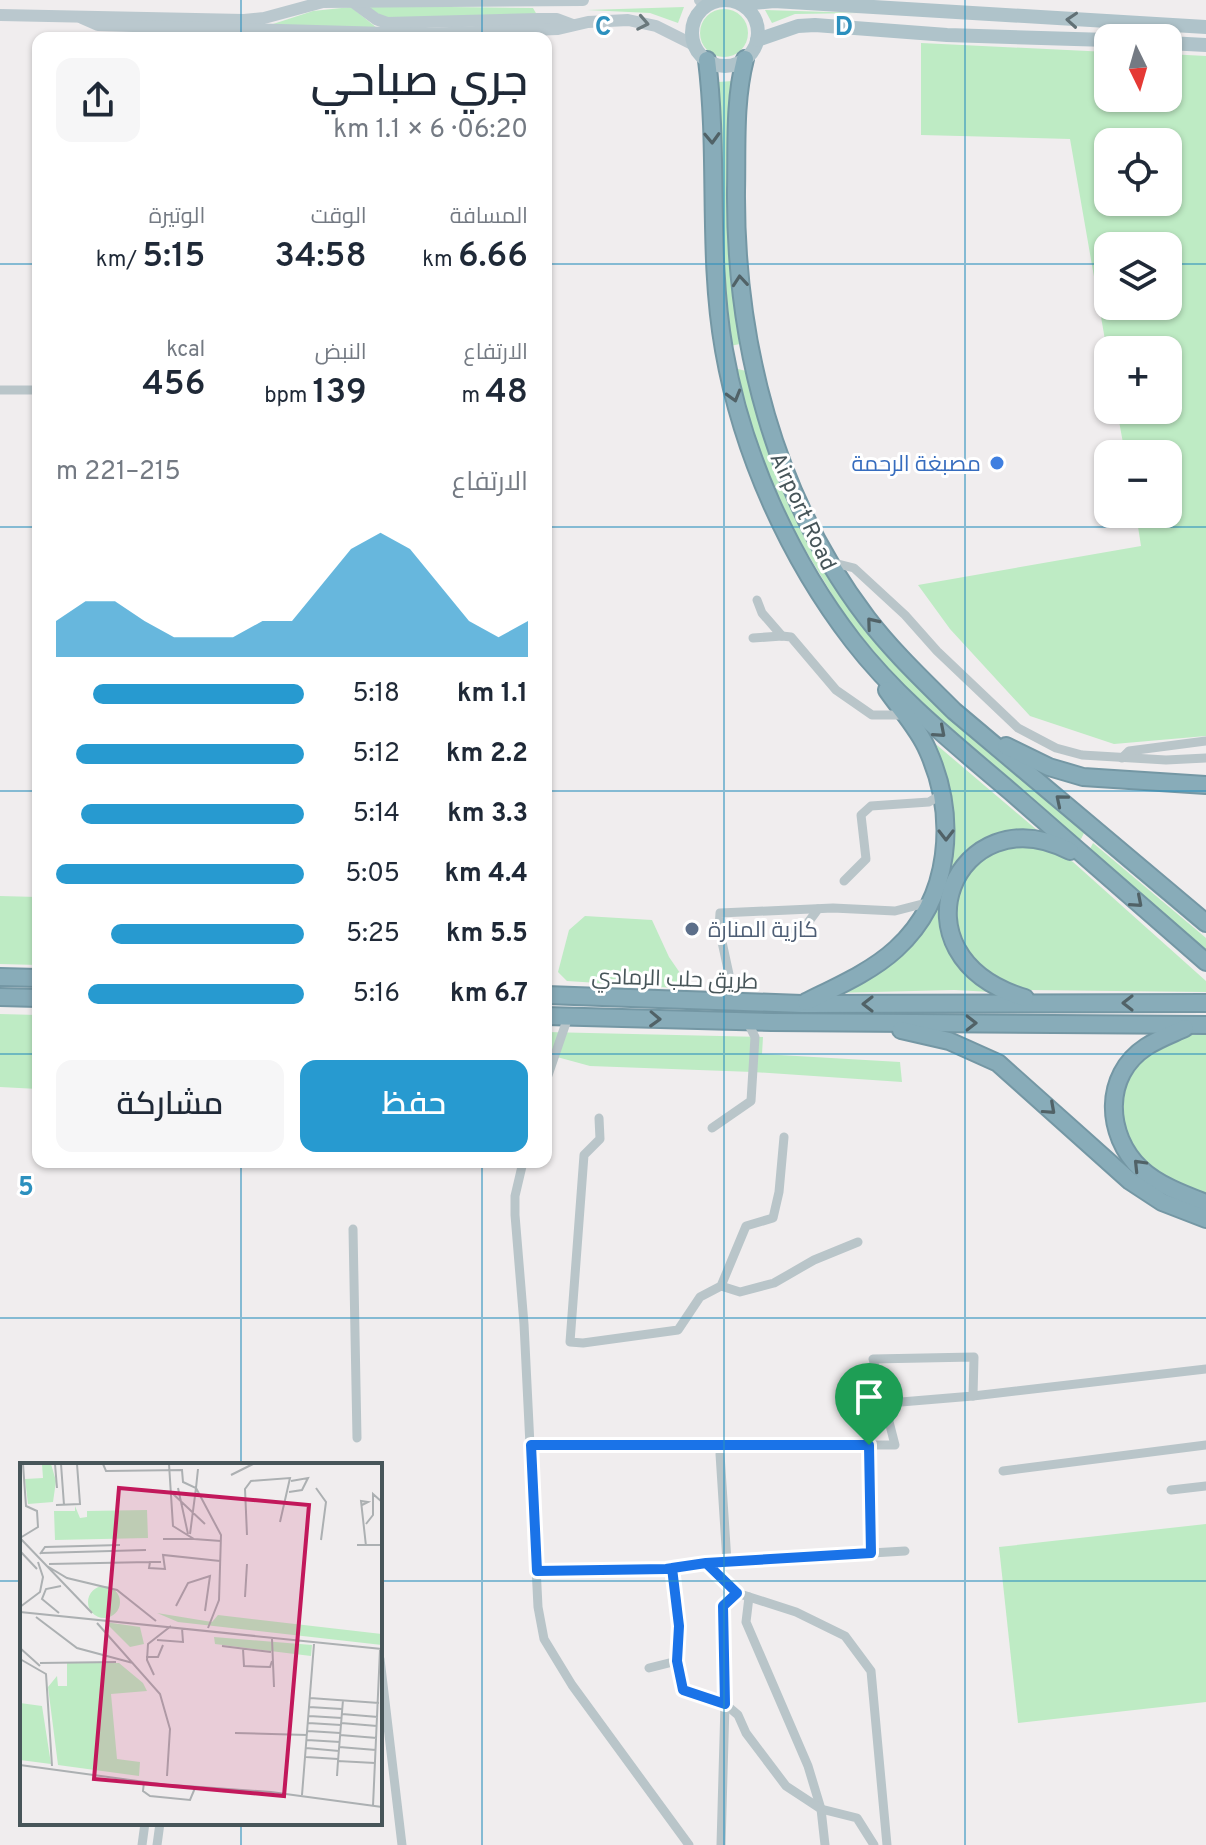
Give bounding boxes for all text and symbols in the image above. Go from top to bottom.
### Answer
text: C [595,12,611,45]
text: D [835,12,853,45]
one-way arrow [1065,12,1078,29]
one-way arrow [636,14,650,31]
north arrow [1094,24,1182,112]
map controls [1094,24,1182,528]
text: جري صباحي [311,56,528,112]
button: share [56,58,140,142]
text: 06:20 · 6 × 1.1 km [333,114,528,147]
button: locate [1094,128,1182,216]
one-way arrow [703,132,720,145]
text: الوتيرة [149,204,205,231]
text: الوقت [311,204,367,231]
text: المسافة [450,204,528,231]
button: layers [1094,232,1182,320]
text: 5:15 [142,236,205,279]
text: 34:58 [275,236,367,279]
text: 6.66 [458,236,528,279]
text: /km [96,247,142,274]
text: km [422,247,458,274]
one-way arrow [732,274,749,287]
button: + [1094,336,1182,424]
text: kcal [166,337,205,364]
text: النبض [315,340,367,367]
text: الارتفاع [464,340,528,367]
text: 456 [142,364,205,407]
text: 139 [313,372,367,415]
text: 48 [485,372,528,415]
text: bpm [264,383,313,410]
text: m [461,383,485,410]
one-way arrow [725,389,741,403]
button: − [1094,440,1182,528]
street label: Airport Road [763,449,841,575]
place label: مصبغة الرحمة [851,452,981,479]
marker: مصبغة الرحمة [988,454,1006,472]
text: 215–221 m [56,456,181,489]
text: الارتفاع [452,467,528,500]
one-way arrow [867,618,882,632]
text: 5:18 [352,678,400,711]
text: 1.1 km [457,678,528,711]
one-way arrow [931,722,946,736]
text: 5:12 [352,738,400,771]
text: 2.2 km [446,738,528,771]
one-way arrow [1056,795,1070,810]
text: 5:14 [353,798,400,831]
text: 3.3 km [447,798,528,831]
one-way arrow [937,829,955,842]
text: 5:05 [345,858,400,891]
text: 4.4 km [444,858,528,891]
one-way arrow [1127,892,1142,906]
text: 5:25 [346,918,400,951]
text: 5.5 km [446,918,528,951]
place label: كازية المنارة [708,918,818,945]
marker: كازية المنارة [683,920,701,938]
street label: طريق حلب الرمادي [591,964,759,998]
text: 5:16 [353,978,400,1011]
text: 6.7 km [450,978,528,1011]
one-way arrow [1121,994,1134,1012]
one-way arrow [861,995,874,1013]
one-way arrow [649,1010,662,1028]
one-way arrow [965,1014,978,1032]
button: مشاركة [56,1060,284,1152]
button: حفظ [300,1060,528,1152]
one-way arrow [1040,1100,1055,1114]
one-way arrow [1134,1160,1148,1174]
text: 5 [18,1172,34,1205]
pin [835,1363,903,1445]
icon: arrive [847,1375,891,1419]
inset map [20,1463,382,1825]

